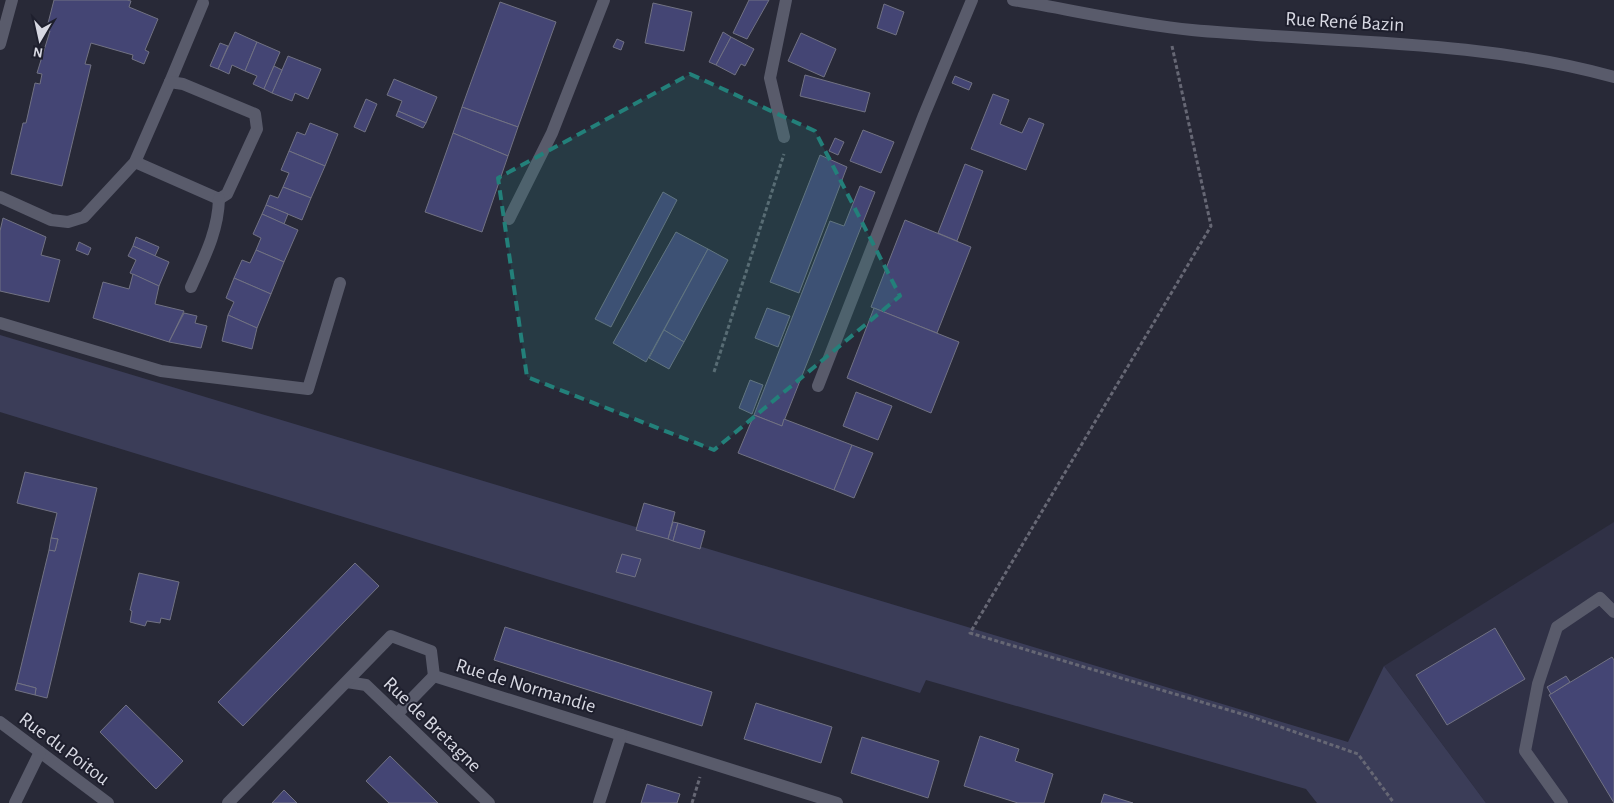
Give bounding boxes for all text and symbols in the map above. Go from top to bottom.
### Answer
street label: Rue René Bazin [1285,9,1405,35]
north arrow [15,15,65,65]
text: N [32,44,44,60]
street label: Rue de Normandie [453,655,598,717]
street label: Rue de Bretagne [380,673,485,776]
street label: Rue du Poitou [15,708,113,789]

